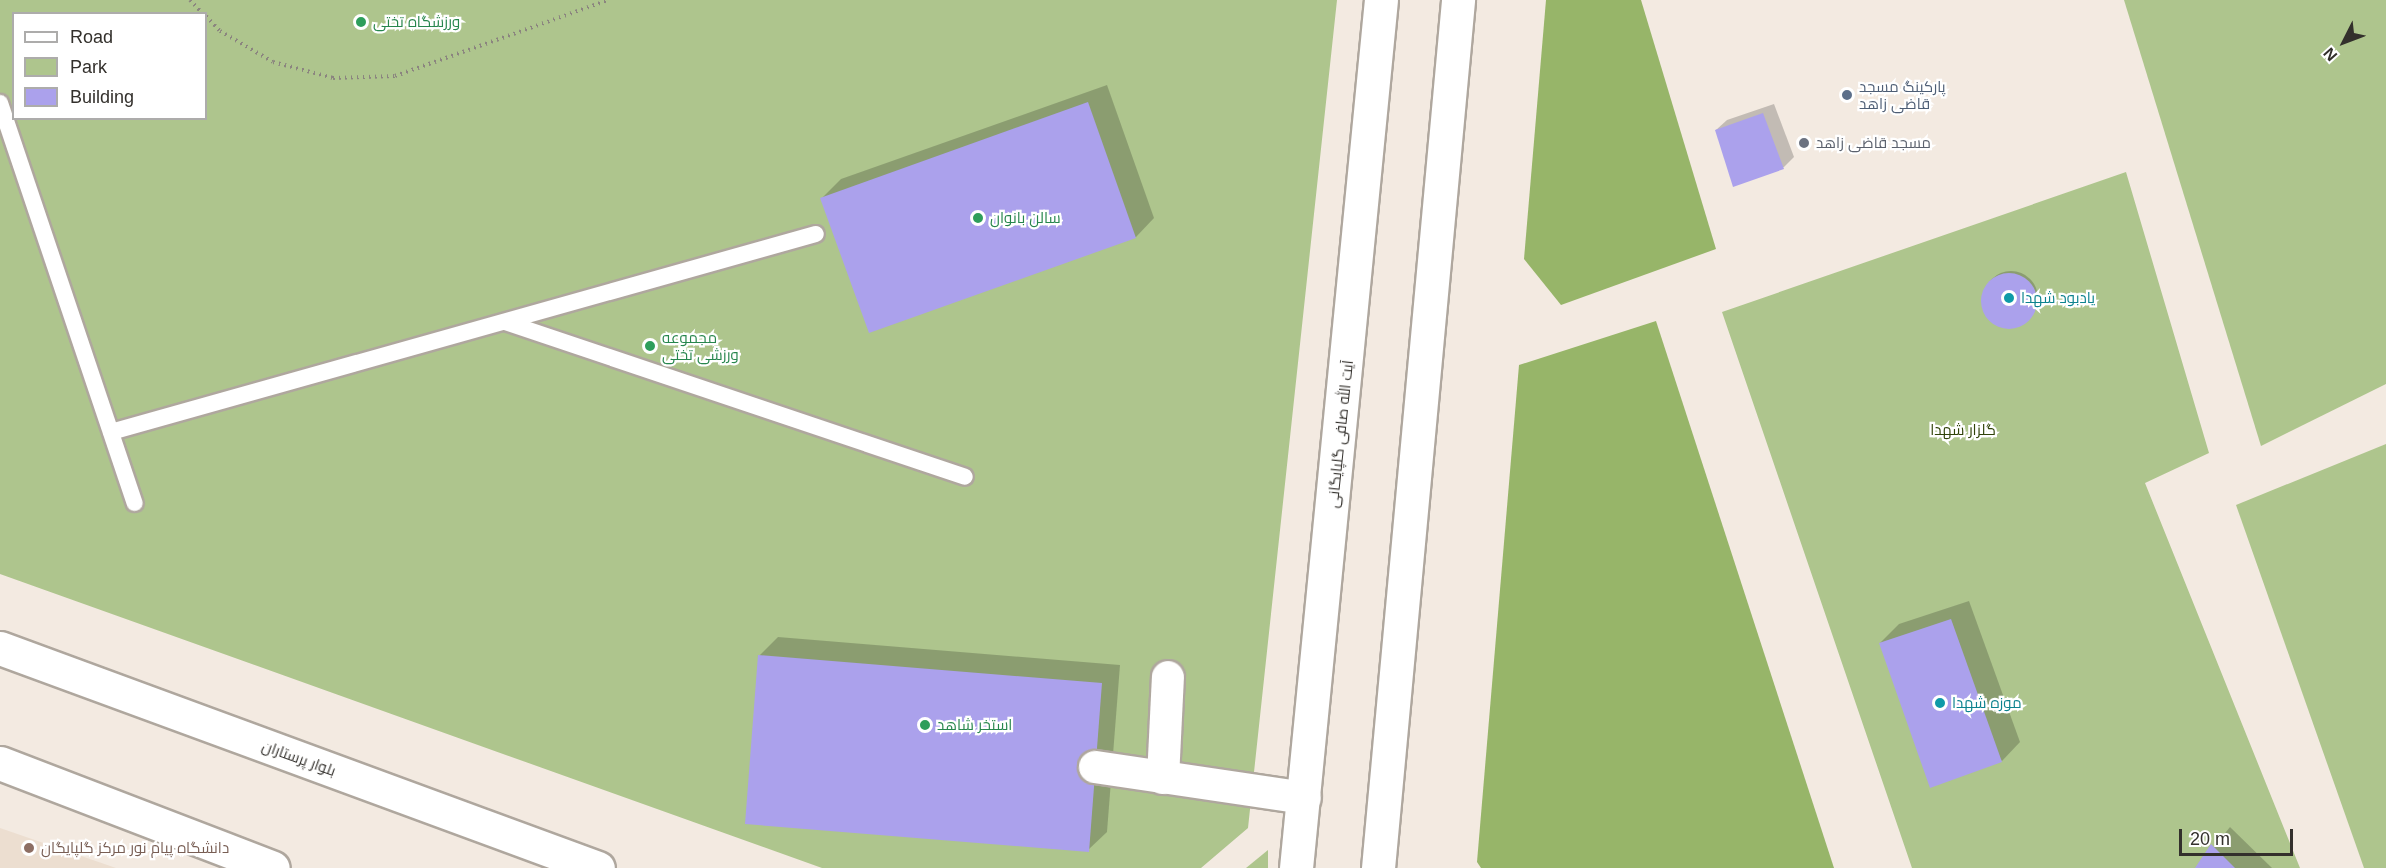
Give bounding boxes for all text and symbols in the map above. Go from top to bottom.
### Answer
legend [12,12,207,120]
north arrow [2314,12,2374,72]
place label: ورزشگاه تختی [373,13,460,31]
marker: ورزشگاه تختی [354,15,368,29]
text: Road [70,27,113,47]
text: N [2320,44,2340,64]
text: Park [70,57,107,77]
place label: پارکینگ مسجد قاضی زاهد [1859,77,1946,112]
text: Building [70,87,134,107]
marker: پارکینگ مسجد قاضی زاهد [1840,88,1854,102]
place label: مسجد قاضی زاهد [1816,134,1931,152]
marker: مسجد قاضی زاهد [1797,136,1811,150]
place label: سالن بانوان [990,209,1061,227]
marker: سالن بانوان [971,211,985,225]
place label: یادبود شهدا [2021,289,2095,307]
marker: یادبود شهدا [2002,291,2016,305]
place label: مجموعه ورزشی تختی [662,328,739,363]
marker: مجموعه ورزشی تختی [643,339,657,353]
street label: آیت الله صافی گلپایگانی [1323,359,1357,509]
park label: گلزار شهدا [1930,421,1996,439]
place label: موزه شهدا [1952,694,2022,712]
marker: موزه شهدا [1933,696,1947,710]
place label: استخر شاهد [937,716,1012,734]
marker: استخر شاهد [918,718,932,732]
street label: بلوار پرستاران [260,736,338,780]
scale bar [2182,817,2296,855]
text: 20 m [2190,829,2230,849]
place label: دانشگاه پیام نور مرکز گلپایگان [41,839,229,857]
marker: دانشگاه پیام نور مرکز گلپایگان [22,841,36,855]

